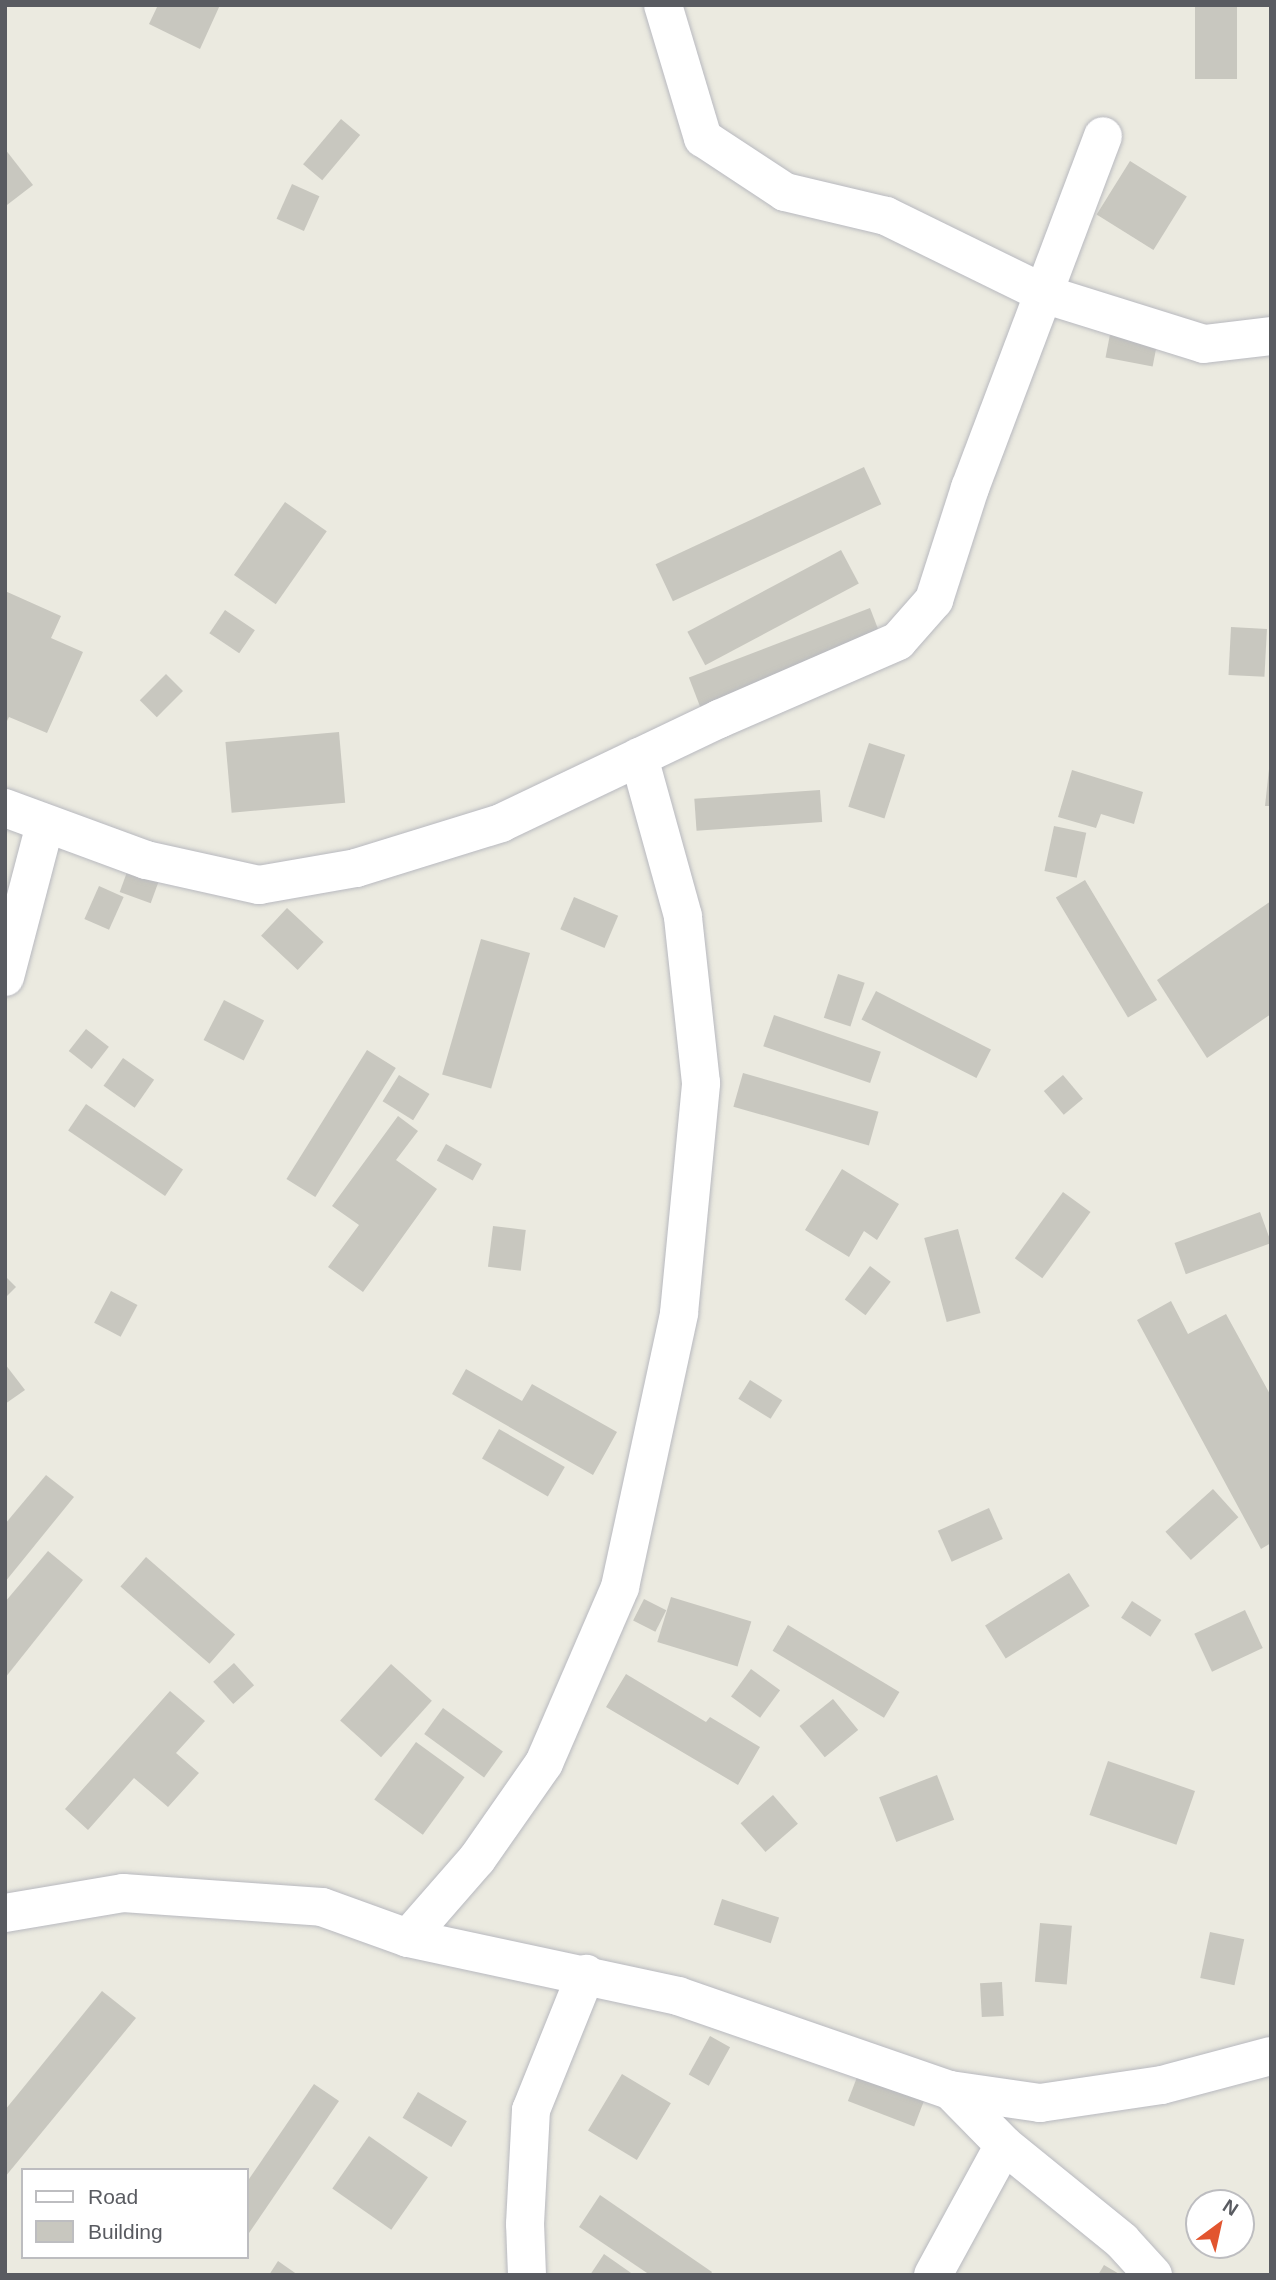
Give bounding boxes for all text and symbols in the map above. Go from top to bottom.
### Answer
legend [21,2168,248,2259]
text: Road [88,2185,138,2208]
north arrow [1185,2189,1255,2259]
text: N [1219,2195,1242,2220]
text: Building [88,2220,163,2243]

